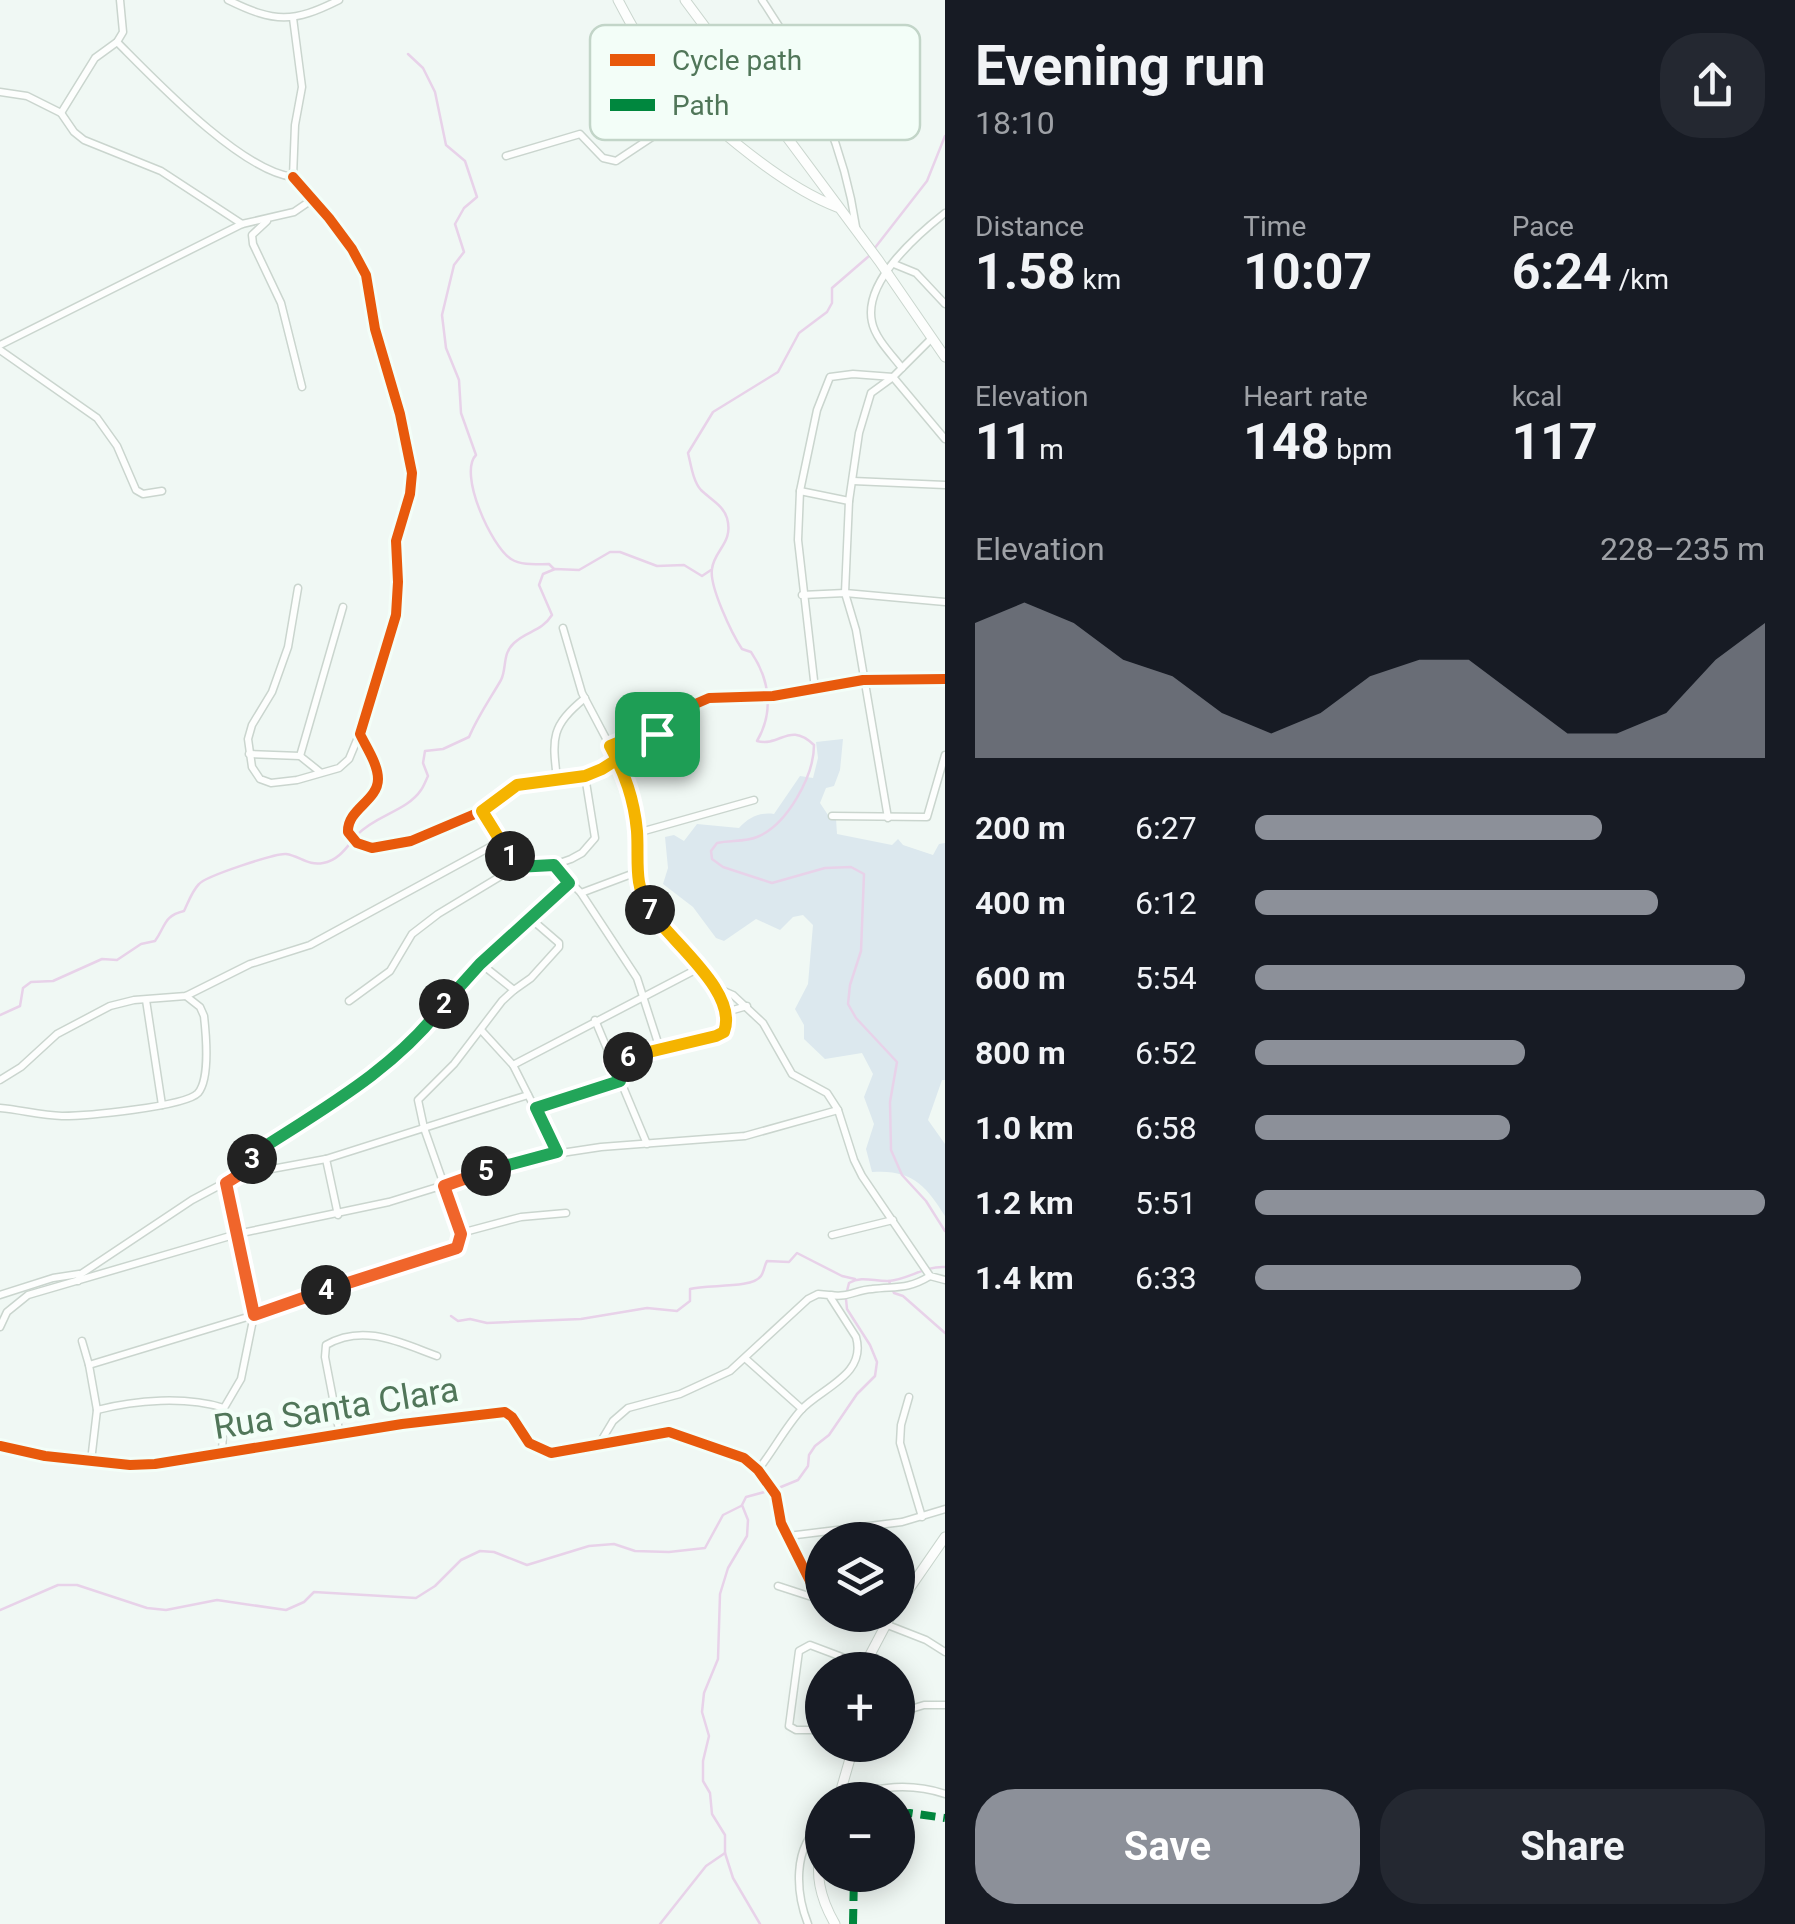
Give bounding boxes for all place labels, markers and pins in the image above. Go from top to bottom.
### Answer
pin [615,692,700,777]
pin: 1 [485,831,535,881]
pin: 7 [625,885,675,935]
pin: 2 [419,979,469,1029]
pin: 6 [603,1032,653,1082]
pin: 3 [227,1134,277,1184]
pin: 5 [461,1146,511,1196]
pin: 4 [301,1265,351,1315]

